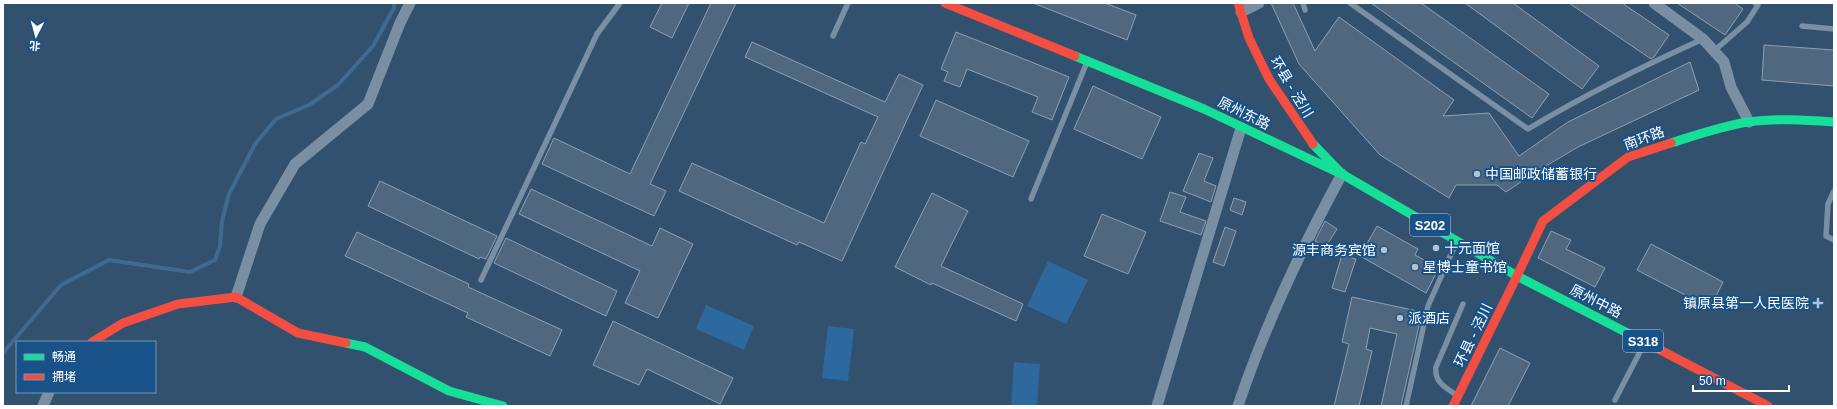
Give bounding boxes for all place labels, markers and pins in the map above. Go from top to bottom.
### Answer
place label: 中国邮政储蓄银行 [1485,166,1597,182]
marker: 中国邮政储蓄银行 [1472,169,1482,179]
place label: 十元面馆 [1444,240,1500,256]
place label: 源丰商务宾馆 [1292,242,1376,258]
marker: 十元面馆 [1431,243,1441,253]
marker: 源丰商务宾馆 [1379,245,1389,255]
place label: 星博士童书馆 [1423,259,1507,275]
marker: 星博士童书馆 [1410,262,1420,272]
place label: 镇原县第一人民医院 [1683,295,1809,311]
marker: 镇原县第一人民医院 [1812,297,1824,309]
place label: 派酒店 [1408,310,1450,326]
marker: 派酒店 [1395,313,1405,323]

